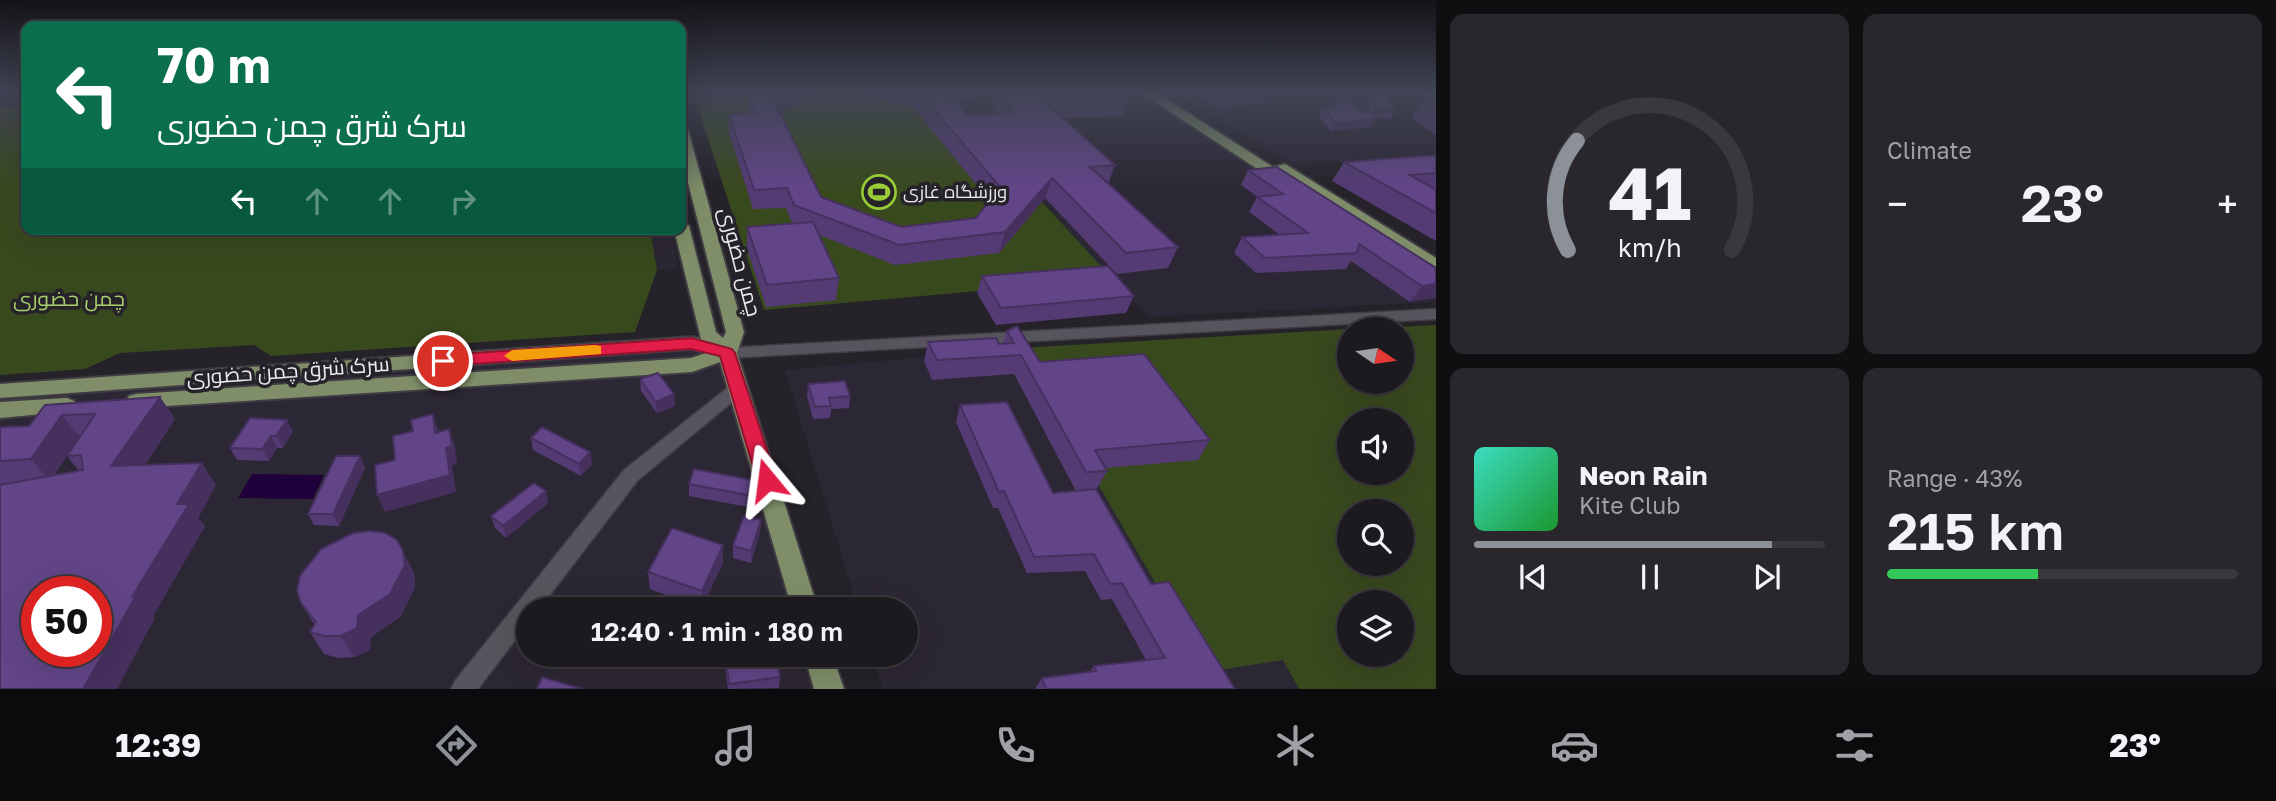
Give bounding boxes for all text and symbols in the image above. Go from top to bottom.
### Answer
text: 70 m [157,35,271,94]
icon: left [42,49,133,140]
text: سرک شرق چمن حضوری [157,106,467,144]
text: Climate [1887,136,1972,164]
text: 41 [1608,149,1691,236]
text: 23° [2021,171,2104,233]
sports icon: ورزشگاه غازی [860,173,898,211]
place label: ورزشگاه غازی [903,180,1007,203]
text: − [1887,181,1908,226]
text: + [2217,181,2238,226]
icon: left [225,182,263,220]
icon: ahead [298,182,336,220]
icon: ahead [371,182,409,220]
icon: right [444,182,482,220]
street label: چمن حضوری [712,204,768,320]
text: km/h [1618,232,1681,263]
park label: چمن حضوری [13,285,125,313]
north arrow [1337,317,1414,394]
map controls [1337,317,1414,667]
pin [413,331,473,391]
icon: arrive [424,342,462,380]
street label: سرک شرق چمن حضوری [186,350,390,392]
button: sound [1337,408,1414,485]
position arrow [730,443,804,517]
text: Neon Rain [1579,460,1708,491]
text: Range · 43% [1887,464,2022,492]
text: Kite Club [1579,491,1680,519]
button: search [1337,499,1414,576]
text: 215 km [1887,499,2064,561]
icon: previous [1514,558,1552,596]
icon: pause [1631,558,1669,596]
icon: next [1748,558,1786,596]
speed limit sign: 50 [21,576,112,667]
button: layers [1337,590,1414,667]
text: 12:40 · 1 min · 180 m [591,616,843,647]
icon: directions [432,721,481,770]
icon: music [711,721,760,770]
icon: phone [991,721,1040,770]
icon: climate [1271,721,1320,770]
icon: car [1550,721,1599,770]
icon: filters [1830,721,1879,770]
text: 12:39 [115,726,201,764]
text: 23° [2109,726,2161,764]

